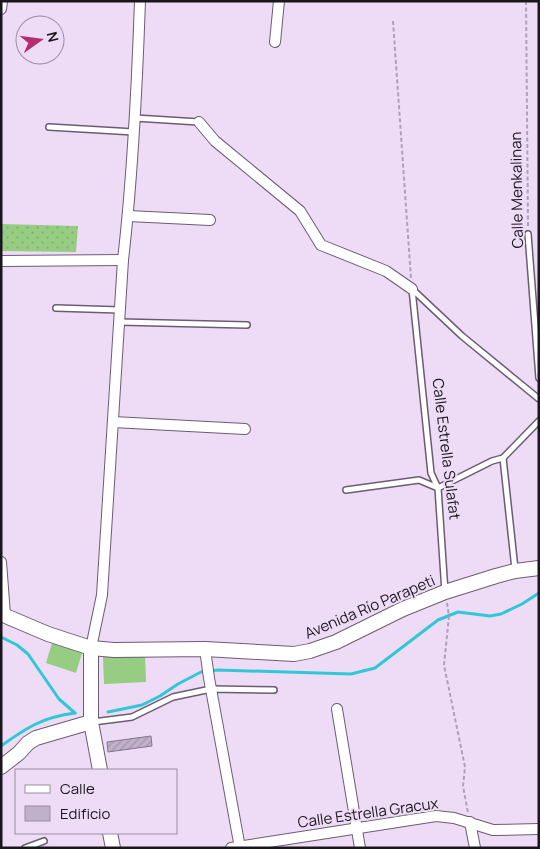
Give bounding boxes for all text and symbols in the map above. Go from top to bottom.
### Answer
north arrow [15,15,65,65]
text: N [43,30,64,44]
street label: Calle Menkalinan [505,131,528,249]
street label: Calle Estrella Sulafat [427,377,466,521]
street label: Avenida Río Parapeti [301,570,438,644]
legend [15,769,178,834]
text: Calle [60,778,95,799]
street label: Calle Estrella Gracux [296,792,440,833]
text: Edificio [60,803,111,824]

